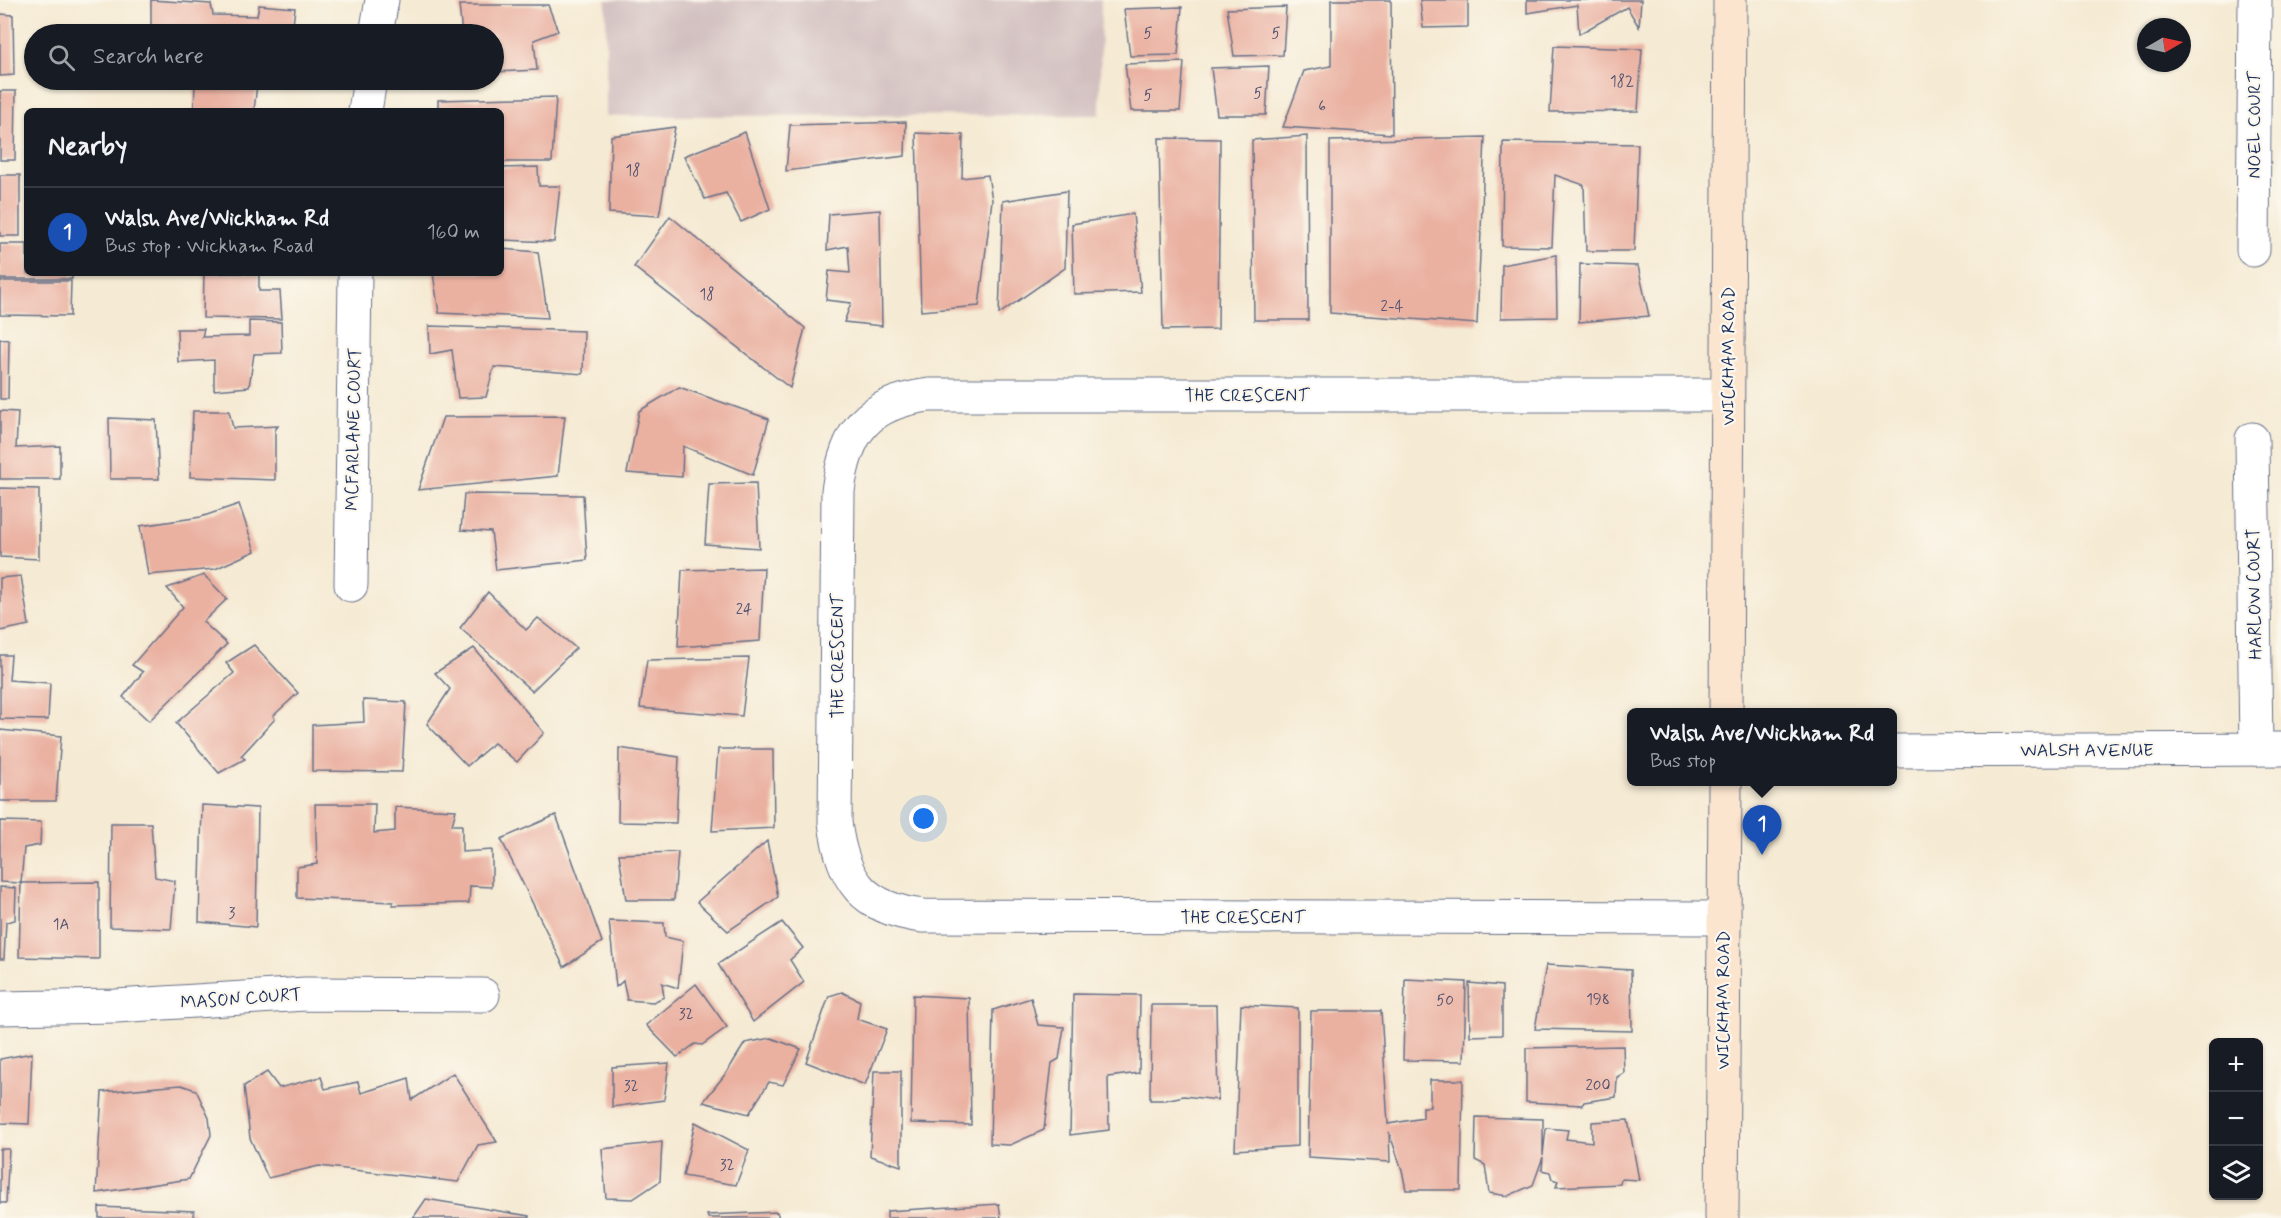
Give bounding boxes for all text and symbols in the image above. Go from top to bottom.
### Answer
north arrow [2137,18,2191,72]
search box [24,24,504,90]
house number: 5 [1143,24,1153,44]
house number: 5 [1271,24,1281,44]
icon: search [45,41,78,74]
text: Search here [93,43,204,71]
street label: NOEL COURT [2243,71,2267,179]
house number: 182 [1610,72,1634,92]
house number: 5 [1253,84,1263,104]
house number: 5 [1143,86,1153,106]
house number: 6 [1318,97,1326,117]
text: Nearby [48,130,127,164]
house number: 18 [626,161,640,181]
text: Walsh Ave/Wickham Rd [105,205,329,233]
text: 1 [63,219,72,246]
text: 160 m [427,219,480,246]
text: Bus stop · Wickham Road [105,233,313,260]
house number: 18 [700,285,714,305]
street label: WICKHAM ROAD [1717,287,1741,425]
house number: 2-4 [1381,297,1404,317]
street label: MCFARLANE COURT [341,347,367,511]
street label: THE CRESCENT [1185,384,1310,408]
street label: HARLOW COURT [2242,528,2268,660]
street label: THE CRESCENT [826,593,850,718]
house number: 24 [736,600,752,620]
popup [1627,708,1897,786]
text: Walsh Ave/Wickham Rd [1650,720,1874,748]
street label: WALSH AVENUE [2020,739,2154,763]
text: Bus stop [1650,748,1716,775]
your location [909,804,938,833]
pin: 1 [1742,806,1782,855]
house number: 3 [229,904,236,924]
street label: THE CRESCENT [1181,906,1306,930]
house number: 1A [53,915,69,935]
street label: WICKHAM ROAD [1712,931,1736,1069]
street label: MASON COURT [180,983,303,1015]
house number: 198 [1586,990,1610,1010]
house number: 50 [1436,991,1454,1011]
house number: 32 [679,1005,693,1025]
map controls [2209,1038,2263,1200]
button: + [2209,1038,2263,1092]
house number: 200 [1586,1076,1610,1096]
house number: 32 [624,1077,638,1097]
button: − [2209,1092,2263,1146]
button: layers [2209,1146,2263,1200]
house number: 32 [720,1156,734,1176]

